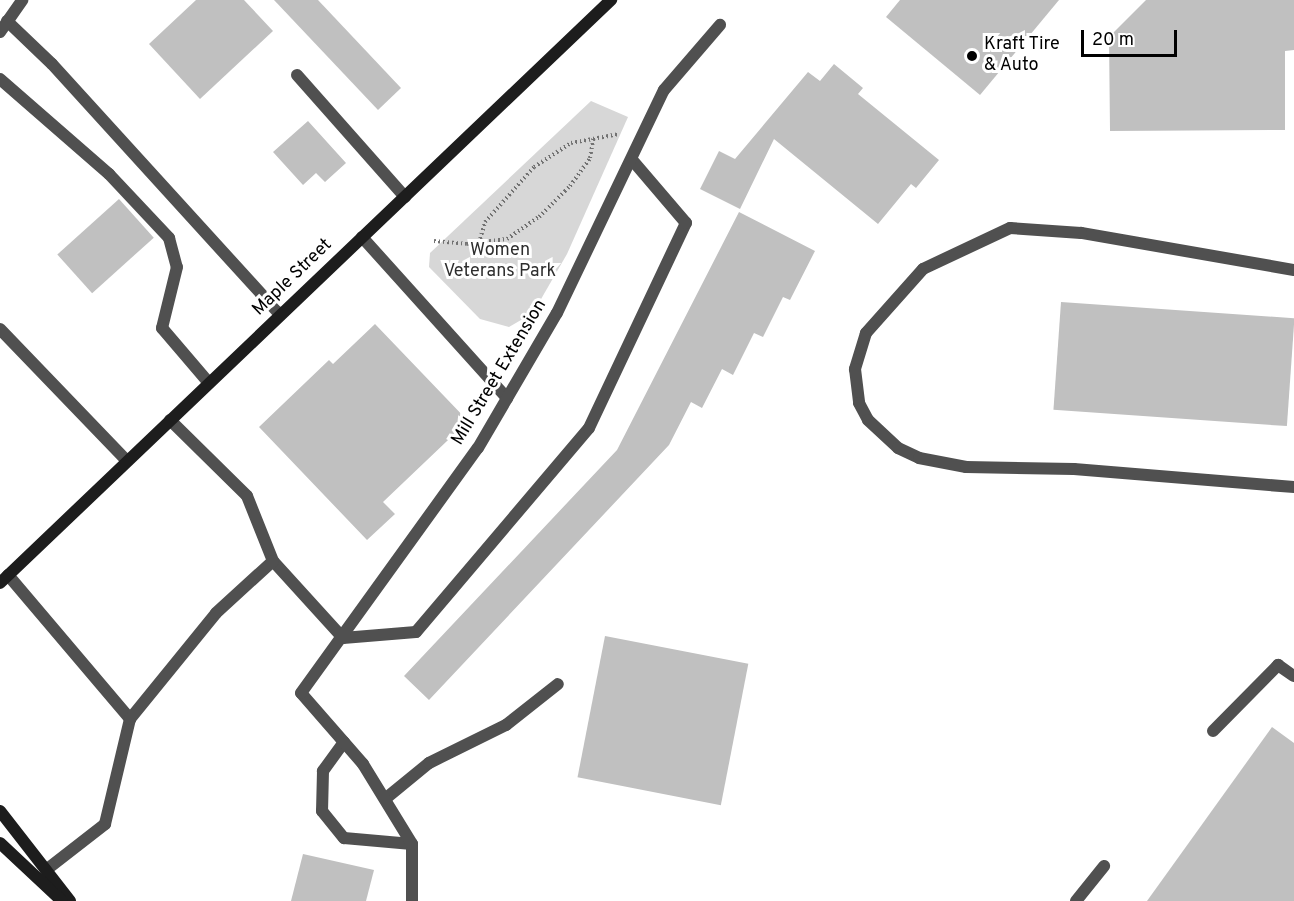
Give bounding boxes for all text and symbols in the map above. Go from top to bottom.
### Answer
scale bar [1084,18,1180,56]
text: 20 m [1092,29,1134,52]
place label: Kraft Tire & Auto [984,35,1060,78]
marker: Kraft Tire & Auto [965,49,979,63]
street label: Maple Street [249,235,337,321]
park label: Women Veterans Park [444,241,556,284]
street label: Mill Street Extension [448,296,552,450]

